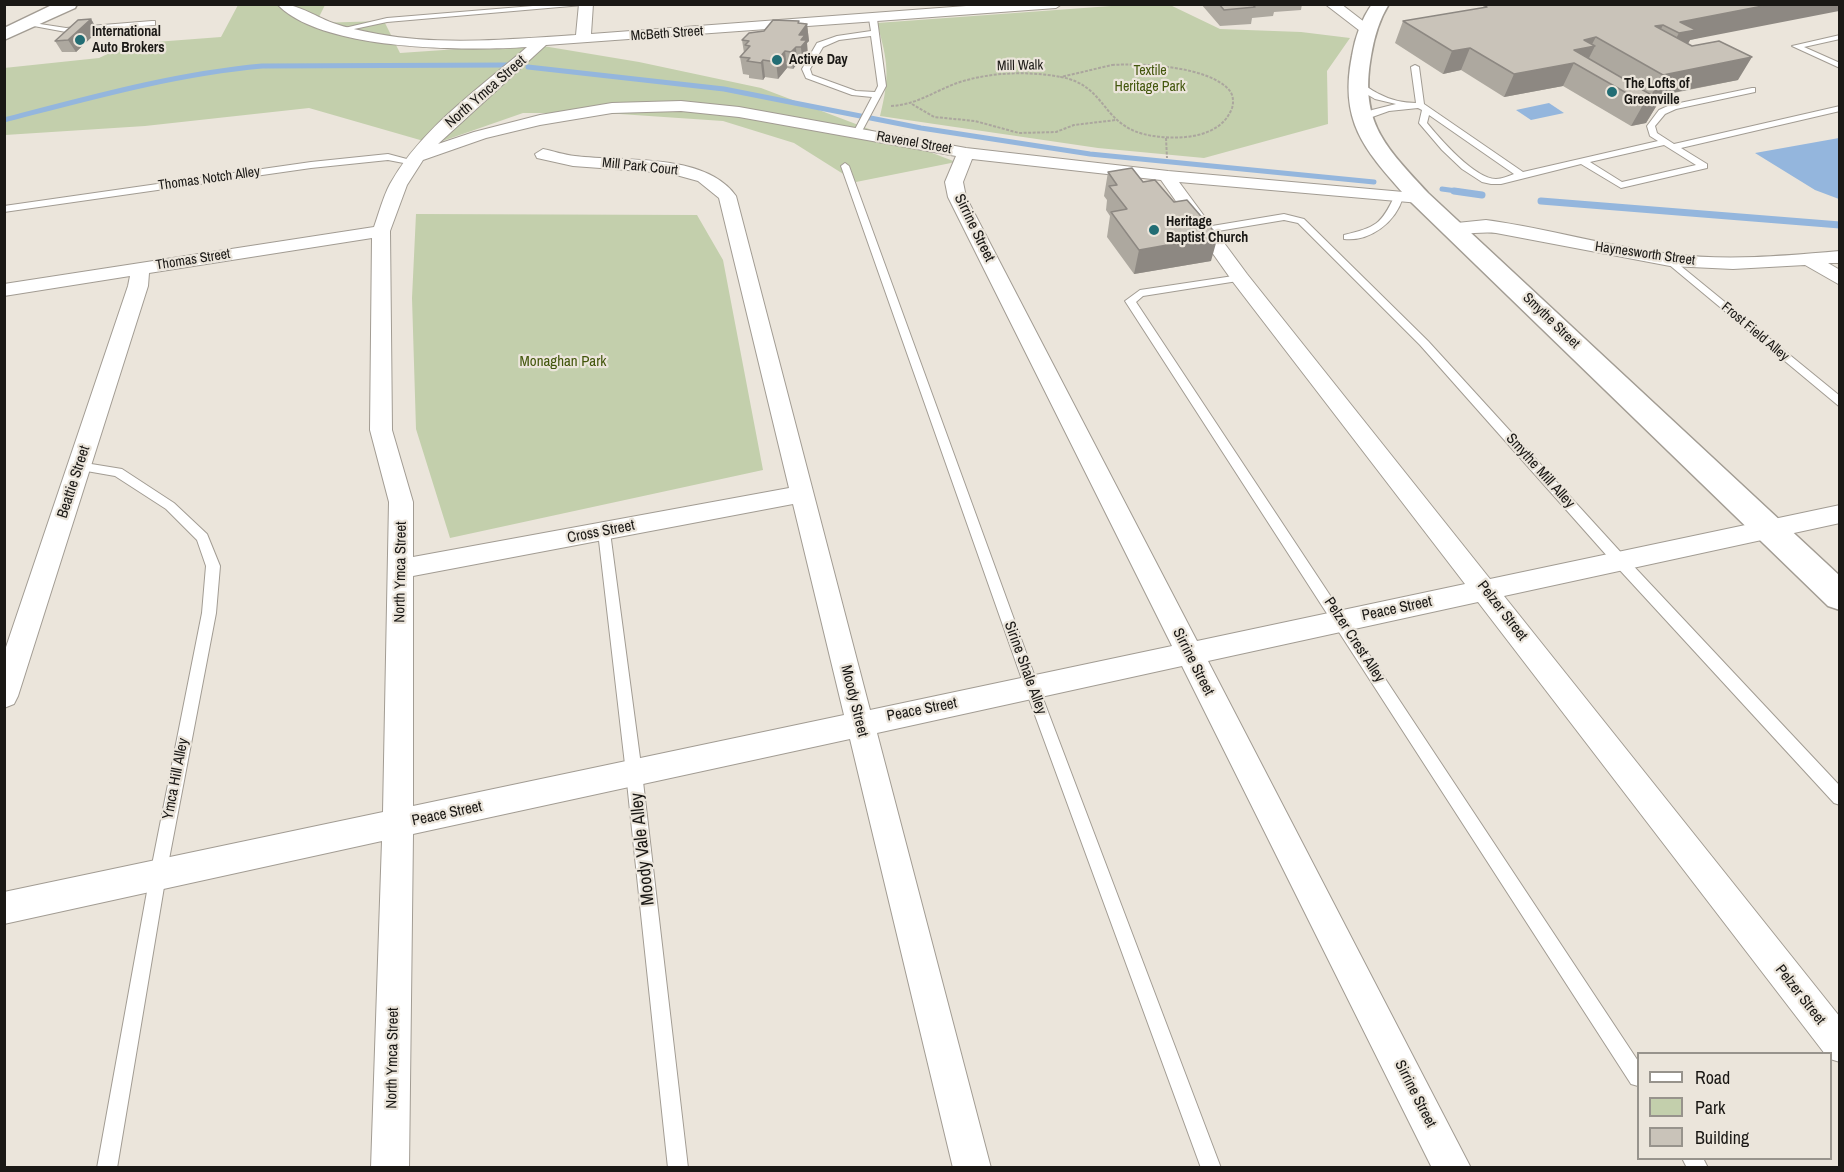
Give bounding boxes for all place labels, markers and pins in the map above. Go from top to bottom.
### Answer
place label: International Auto Brokers [92,24,165,56]
marker: International Auto Brokers [73,33,87,47]
place label: Active Day [789,52,848,68]
marker: Active Day [770,53,784,67]
place label: The Lofts of Greenville [1624,76,1690,108]
marker: The Lofts of Greenville [1605,85,1619,99]
place label: Heritage Baptist Church [1166,214,1248,246]
marker: Heritage Baptist Church [1147,223,1161,237]

